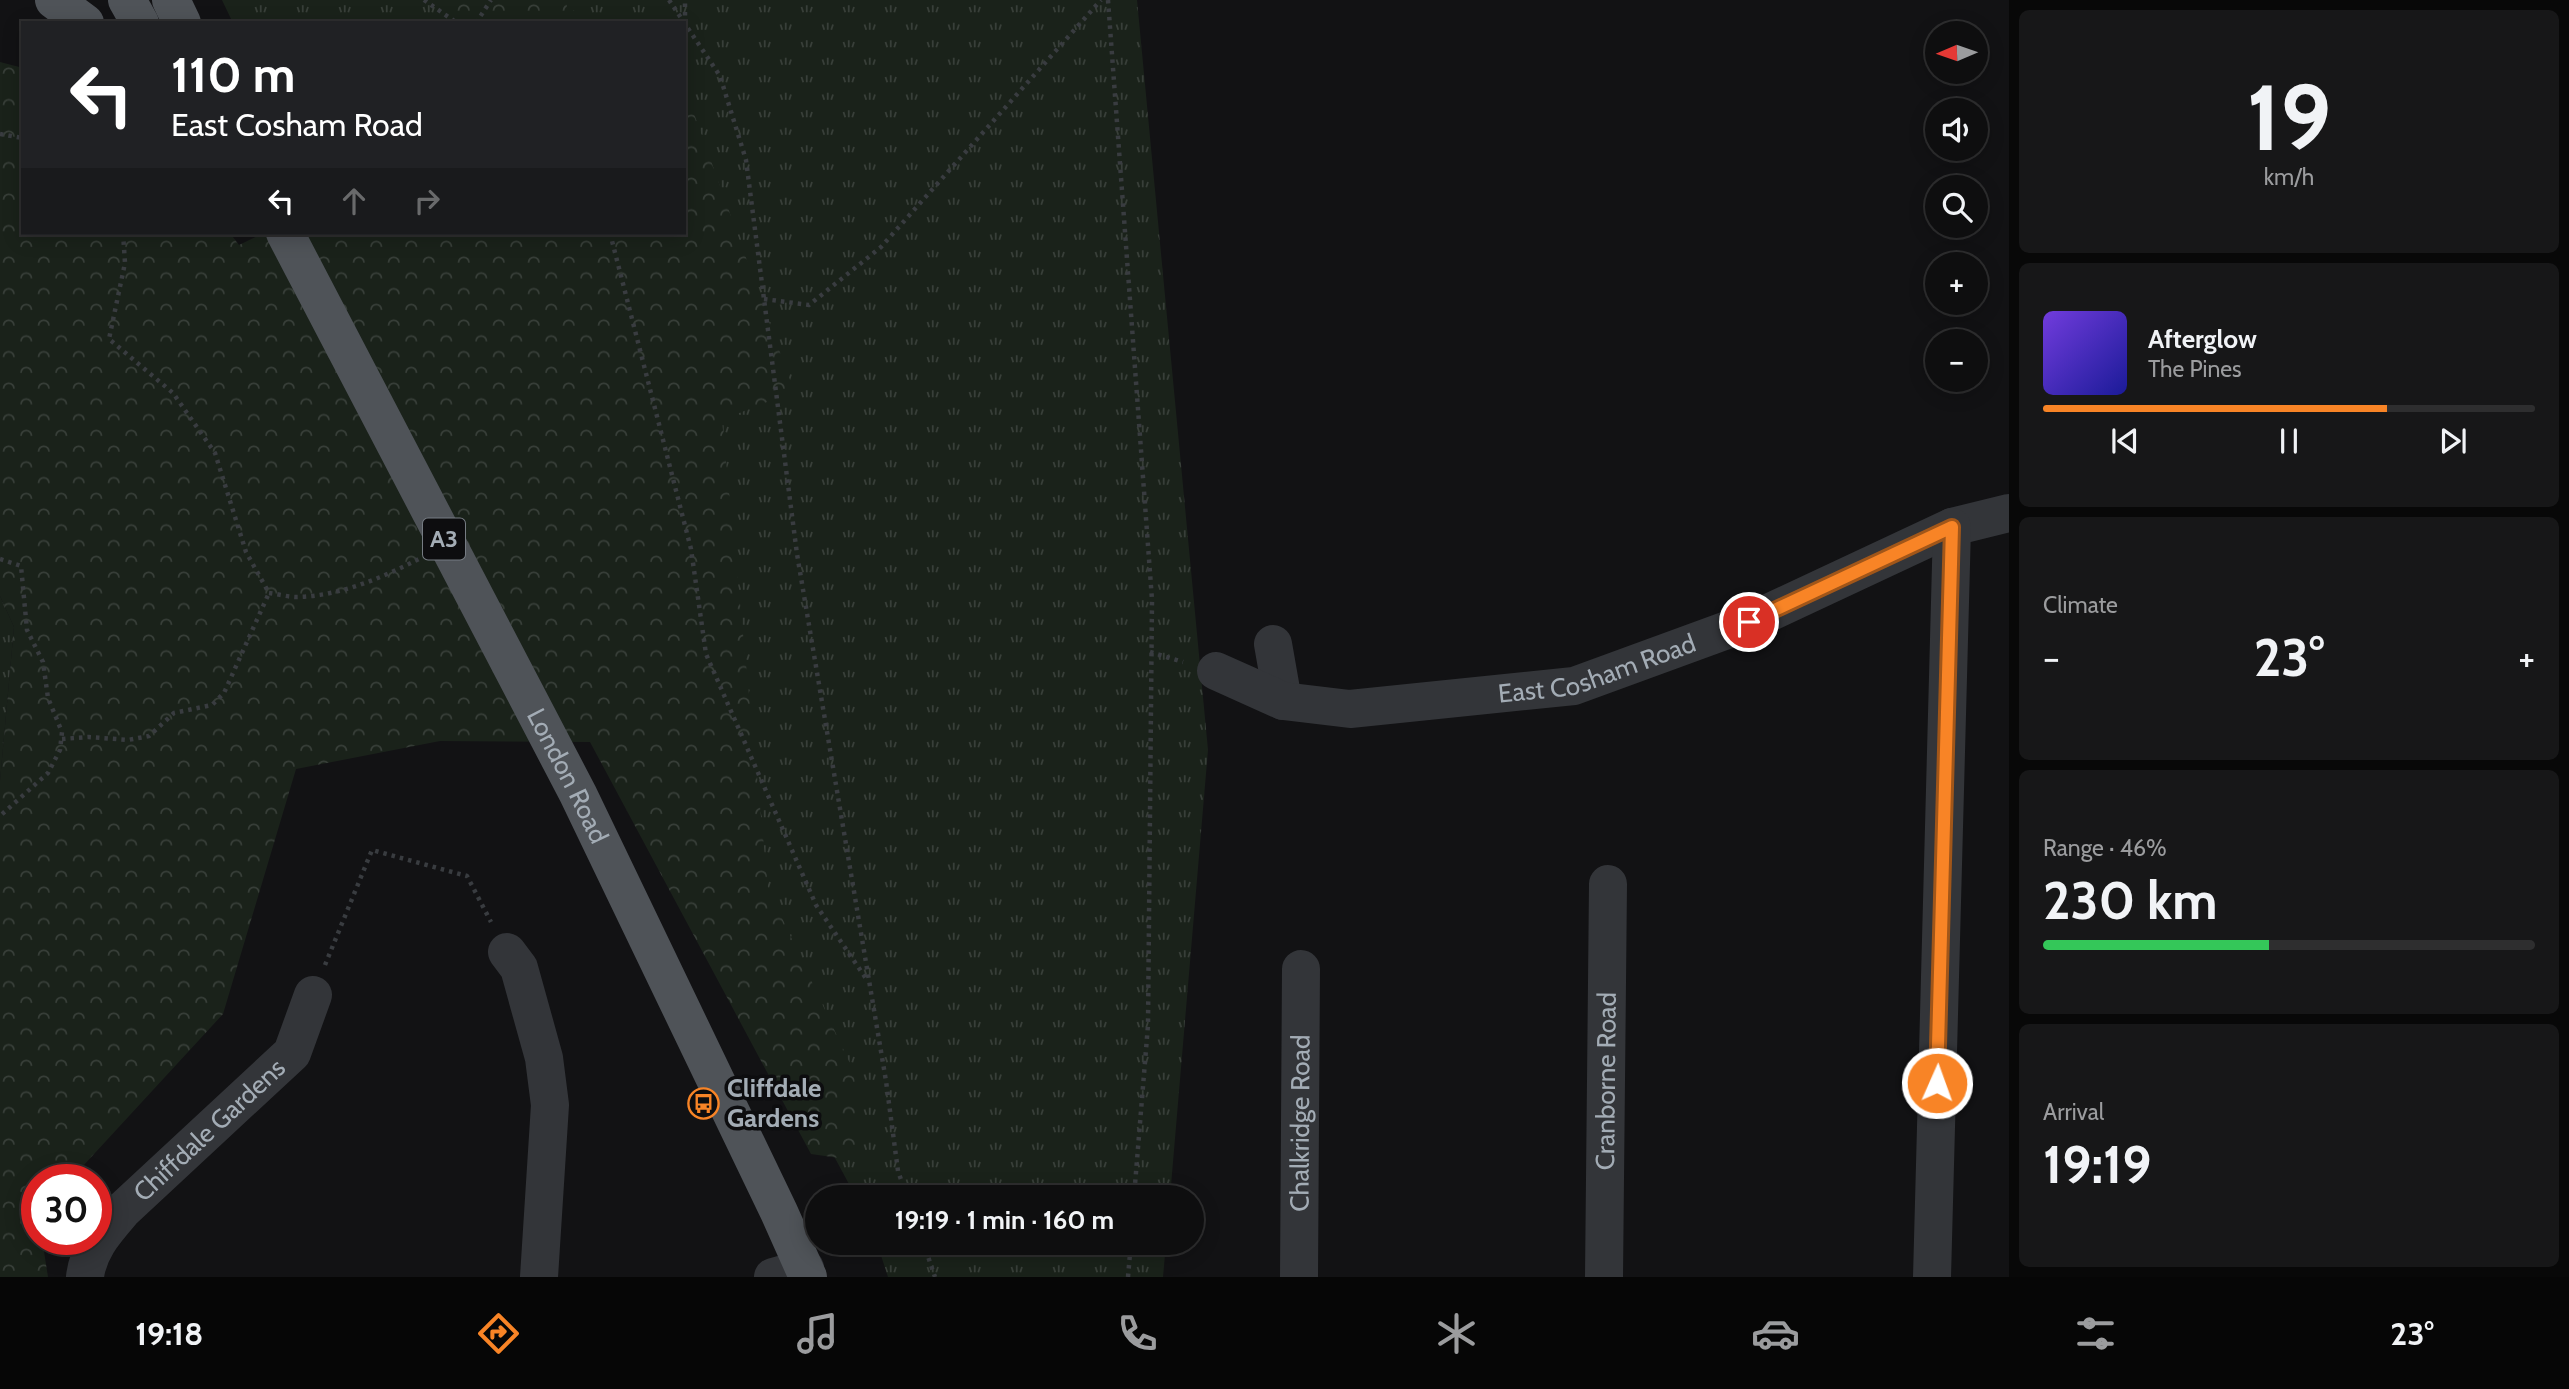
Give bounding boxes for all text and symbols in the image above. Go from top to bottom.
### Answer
north arrow [1925,21,1988,84]
map controls [1925,21,1988,392]
text: 110 m [171,45,295,104]
icon: left [56,49,147,140]
text: 19 [2247,62,2331,173]
button: sound [1925,98,1988,161]
text: East Cosham Road [171,105,423,144]
text: km/h [2264,163,2314,191]
button: search [1925,175,1988,238]
icon: left [262,182,300,220]
icon: ahead [335,182,373,220]
icon: right [408,182,446,220]
button: + [1925,252,1988,315]
text: Afterglow [2148,323,2257,355]
button: − [1925,329,1988,392]
text: The Pines [2148,355,2242,383]
icon: previous [2106,422,2144,460]
icon: pause [2270,422,2308,460]
icon: next [2434,422,2472,460]
road number: A3 [423,518,465,560]
text: Climate [2043,591,2118,619]
pin [1719,592,1779,652]
icon: arrive [1730,603,1768,641]
text: 23° [2254,626,2324,689]
street label: East Cosham Road [1496,627,1700,710]
text: − [2043,634,2060,681]
text: + [2518,634,2535,681]
street label: London Road [520,703,615,848]
text: Range · 46% [2043,834,2167,862]
text: 230 km [2043,869,2217,932]
street label: Cranborne Road [1589,992,1623,1170]
street label: Chalkridge Road [1283,1034,1317,1212]
position arrow [1900,1046,1974,1120]
street label: Chiffdale Gardens [127,1051,292,1208]
place label: Cliffdale Gardens [727,1072,821,1134]
bus stop icon: Cliffdale Gardens [687,1086,721,1120]
text: Arrival [2043,1098,2104,1126]
text: 19:19 [2043,1133,2151,1196]
speed limit sign: 30 [21,1164,112,1255]
text: 19:19 · 1 min · 160 m [895,1204,1114,1236]
icon: directions [474,1309,523,1358]
icon: music [793,1309,842,1358]
icon: phone [1113,1309,1162,1358]
icon: climate [1432,1309,1481,1358]
icon: car [1751,1309,1800,1358]
icon: filters [2071,1309,2120,1358]
text: 19:18 [135,1314,203,1353]
text: 23° [2390,1314,2434,1353]

